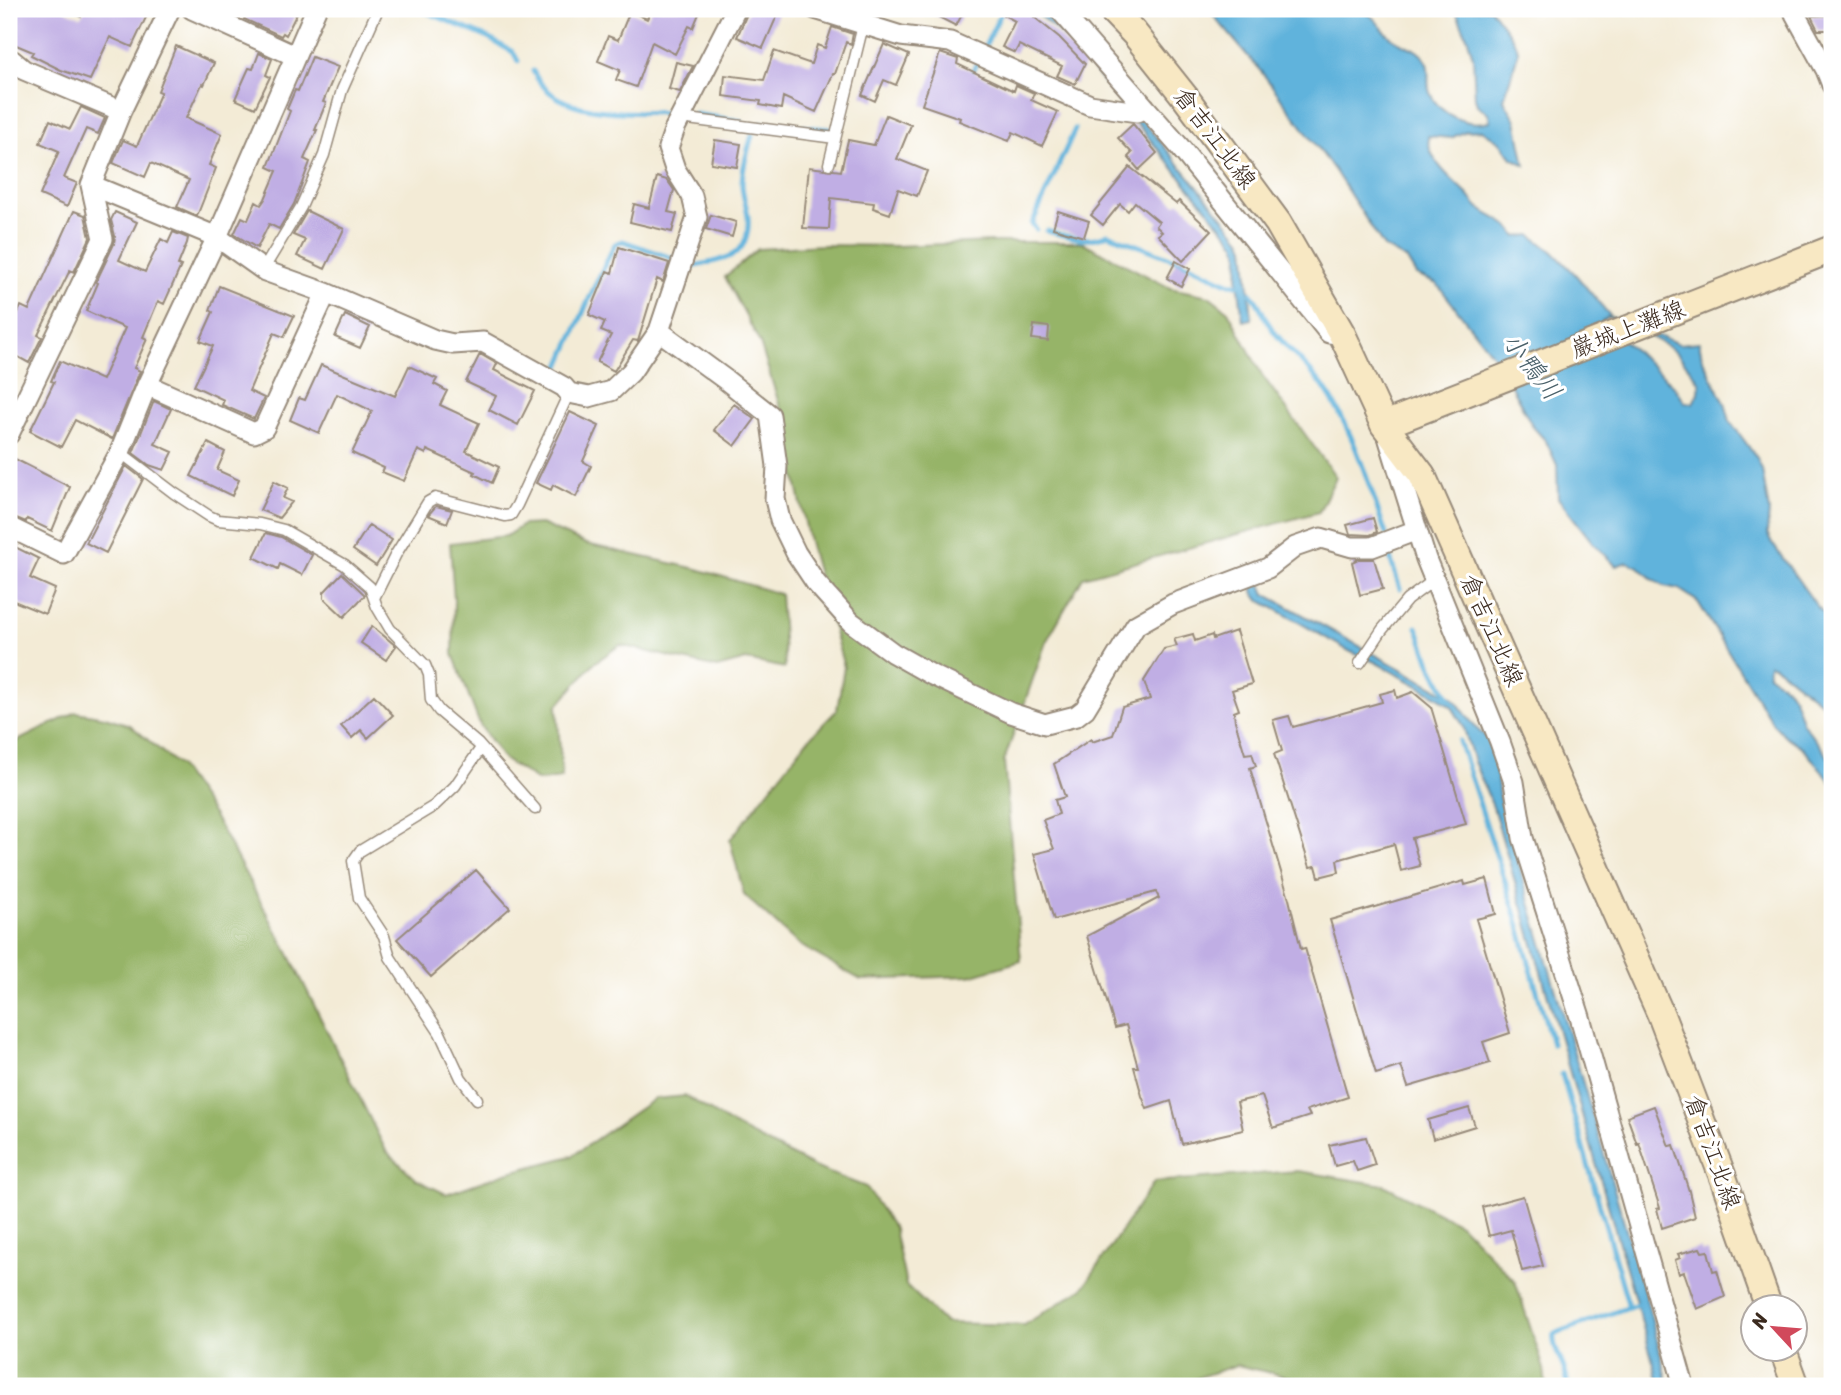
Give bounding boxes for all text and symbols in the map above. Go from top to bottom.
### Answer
street label: 倉吉江北線 [1162,77,1268,199]
street label: 巌城上灘線 [1564,288,1692,370]
water label: 小鴨川 [1490,321,1574,411]
street label: 倉吉江北線 [1448,567,1536,693]
street label: 倉吉江北線 [1673,1088,1753,1216]
north arrow [1740,1294,1810,1364]
text: N [1741,1307,1777,1335]

